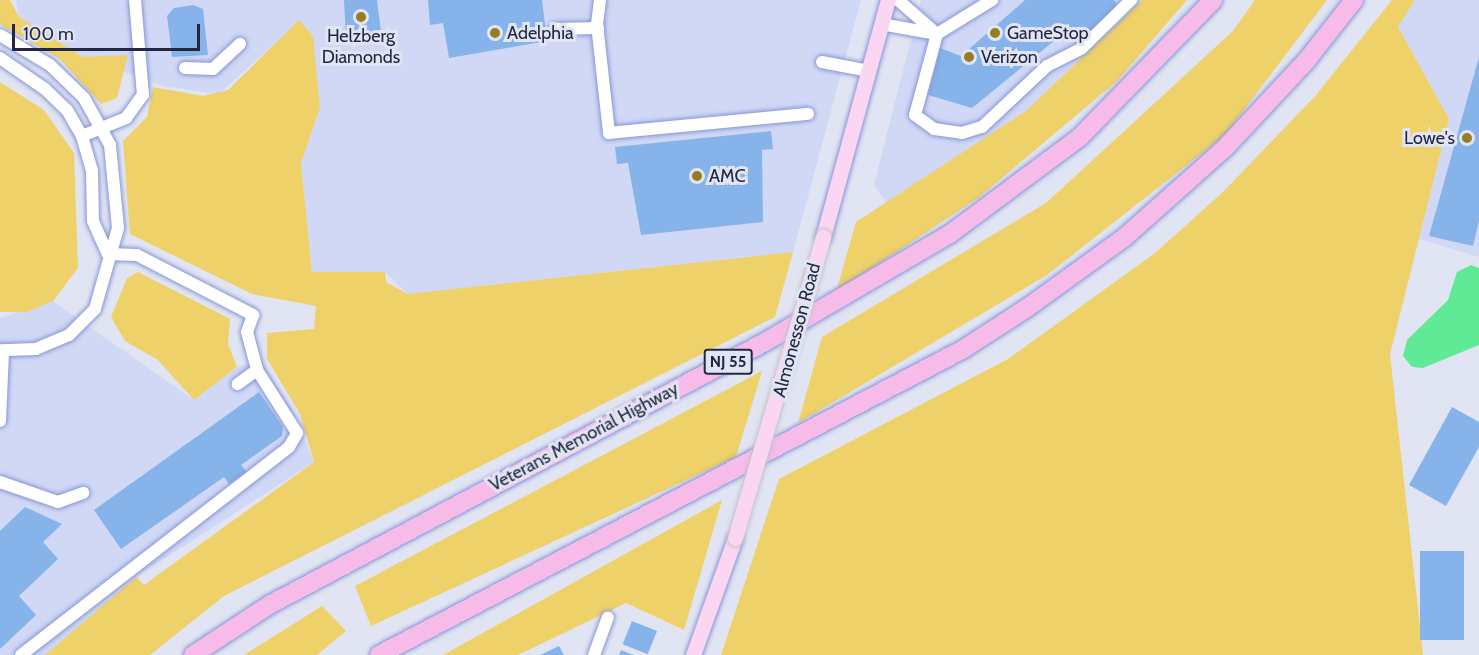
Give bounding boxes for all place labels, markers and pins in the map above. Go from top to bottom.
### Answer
marker: Helzberg Diamonds [354,10,368,24]
place label: Adelphia [507,22,574,44]
place label: GameStop [1007,22,1089,44]
place label: Helzberg Diamonds [322,26,400,68]
marker: Adelphia [488,26,502,40]
marker: GameStop [988,26,1002,40]
place label: Verizon [981,46,1038,68]
marker: Verizon [962,50,976,64]
place label: Lowe's [1404,127,1455,149]
marker: Lowe's [1460,131,1474,145]
place label: AMC [709,165,746,187]
marker: AMC [690,169,704,183]

